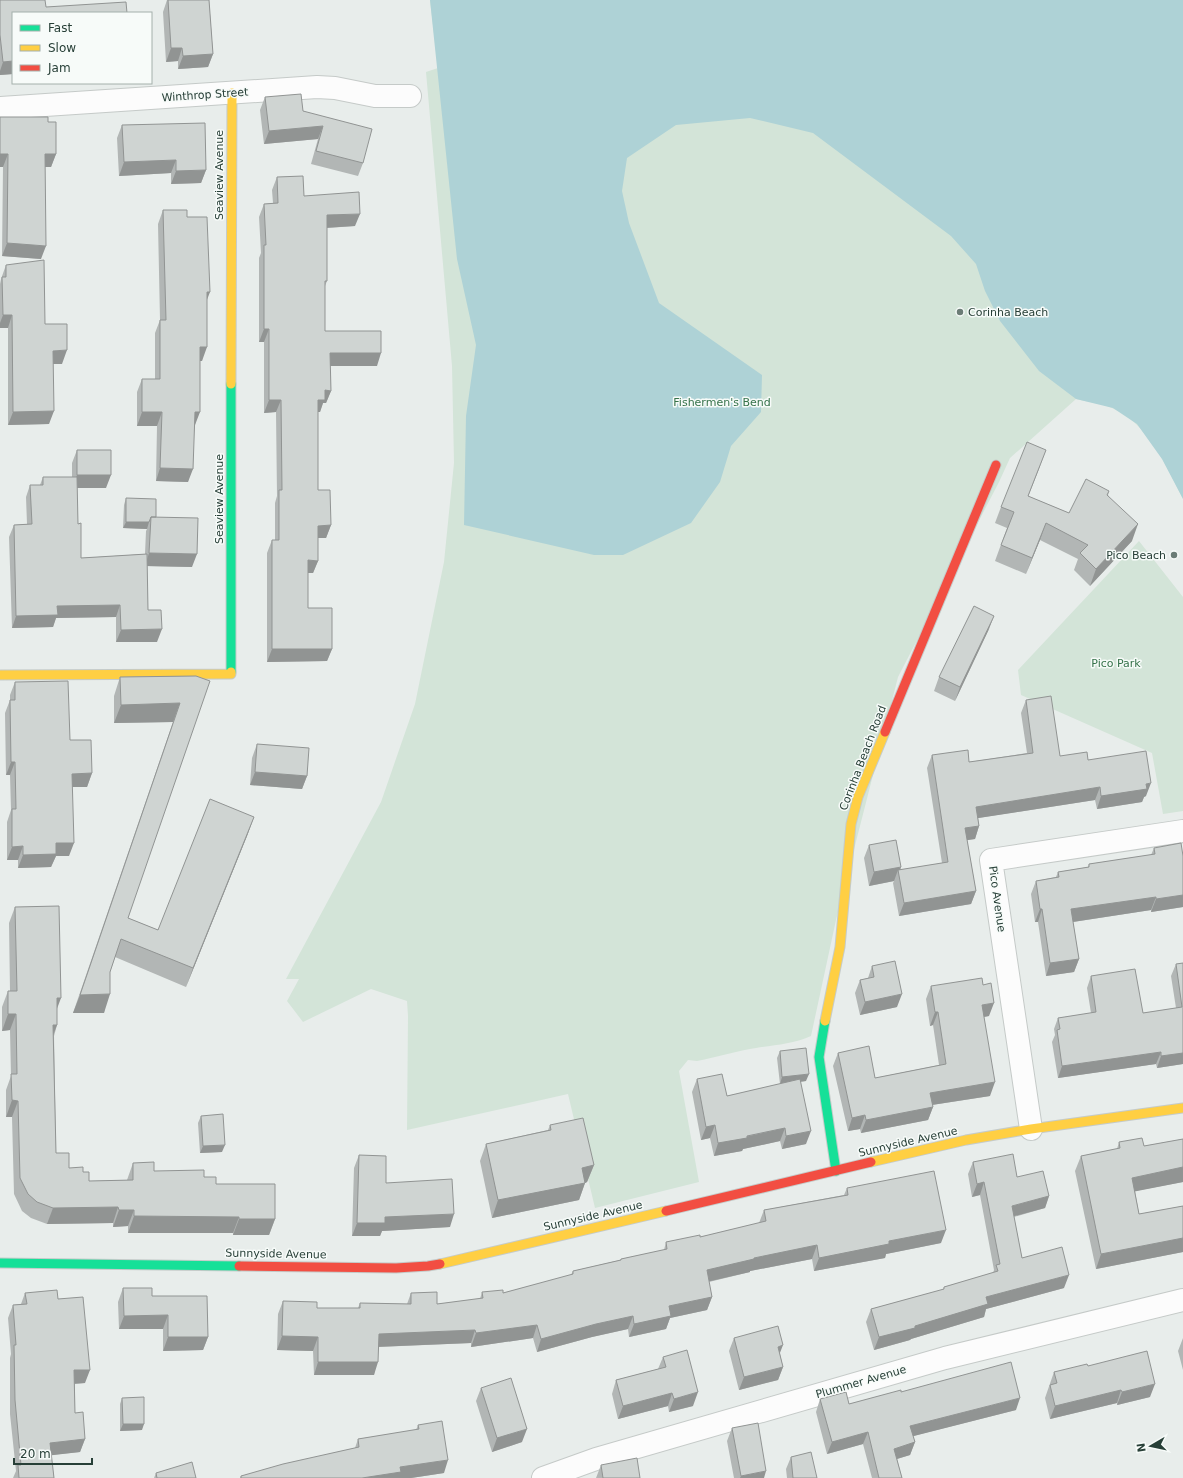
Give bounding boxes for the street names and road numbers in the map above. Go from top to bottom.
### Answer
street label: Winthrop Street [161,85,249,105]
street label: Seaview Avenue [213,130,226,220]
street label: Seaview Avenue [213,454,226,544]
street label: Corinha Beach Road [837,704,889,812]
street label: Pico Avenue [986,865,1008,933]
street label: Sunnyside Avenue [857,1124,959,1160]
street label: Sunnyside Avenue [542,1198,644,1234]
street label: Sunnyside Avenue [225,1247,327,1261]
street label: Plummer Avenue [814,1363,908,1401]

